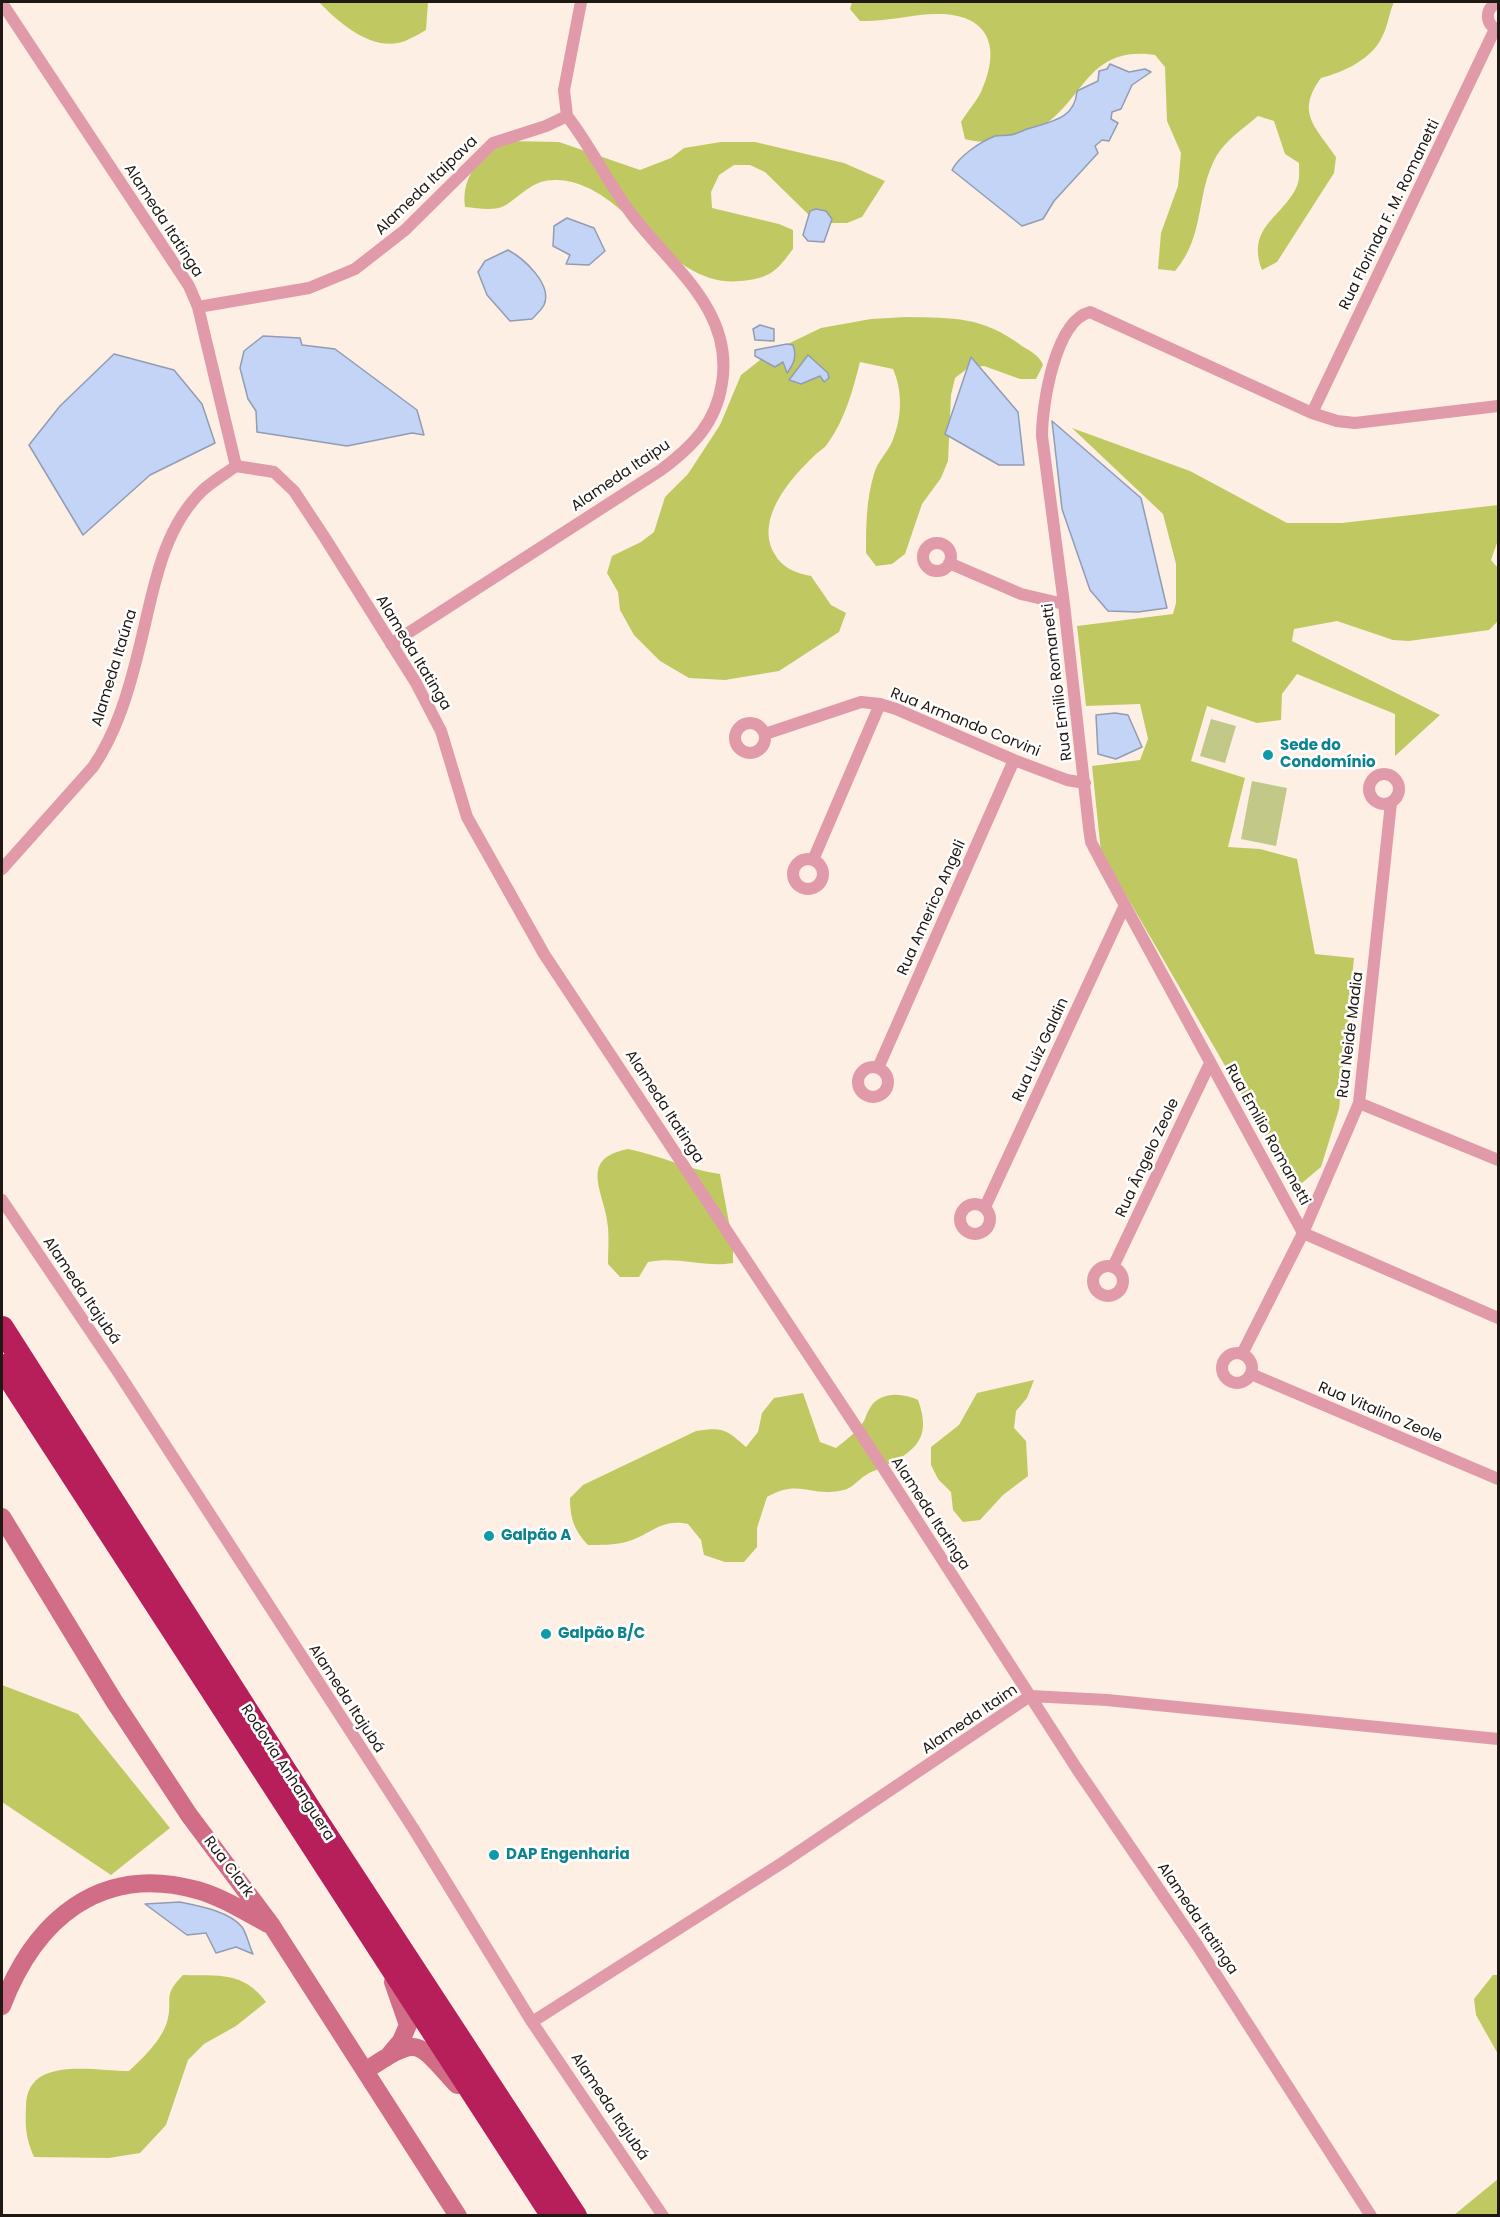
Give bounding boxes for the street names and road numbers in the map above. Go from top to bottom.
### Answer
street label: Rua Florinda F. M. Romanetti [1336,117,1444,313]
street label: Alameda Itaipava [372,133,482,239]
street label: Alameda Itatinga [120,161,206,281]
street label: Alameda Itaipu [568,436,674,516]
street label: Alameda Itatinga [371,592,455,714]
street label: Rua Emilio Romanetti [1039,602,1077,762]
street label: Alameda Itaúna [89,607,141,729]
street label: Rua Armando Corvini [888,685,1042,761]
street label: Rua Americo Angeli [894,838,970,978]
street label: Rua Neide Madia [1334,971,1368,1099]
street label: Rua Luiz Galdin [1009,995,1073,1105]
street label: Alameda Itatinga [621,1047,707,1167]
street label: Rua Emilio Romanetti [1221,1061,1313,1209]
street label: Rua Ângelo Zeole [1113,1096,1183,1220]
street label: Alameda Itajubá [38,1234,124,1348]
street label: Rua Vitalino Zeole [1315,1379,1445,1447]
street label: Alameda Itatinga [887,1454,973,1574]
street label: Alameda Itajubá [304,1641,388,1757]
street label: Alameda Itaim [919,1681,1021,1759]
street label: Rodovia Anhanguera [236,1702,338,1844]
street label: Rua Clark [199,1833,257,1901]
street label: Alameda Itatinga [1153,1860,1241,1978]
street label: Alameda Itajubá [566,2050,652,2164]

